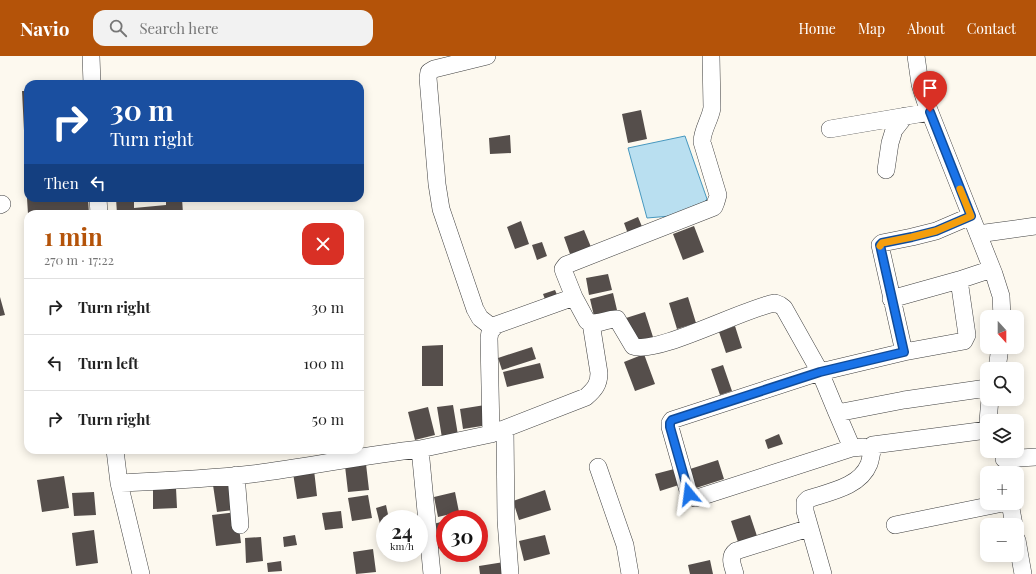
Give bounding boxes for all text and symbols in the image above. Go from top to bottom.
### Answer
search box [93,10,373,46]
text: Navio [20,15,69,41]
icon: search [107,17,129,39]
text: Search here [139,18,219,38]
text: Home [798,19,836,38]
text: Map [858,19,885,38]
text: About [907,19,945,38]
text: Contact [967,19,1016,38]
pin [913,71,947,112]
icon: arrive [919,77,941,99]
text: 30 m [110,91,174,128]
icon: right [44,96,96,148]
text: Turn right [110,127,193,151]
icon: left [87,172,109,194]
text: Then [44,173,79,193]
text: 1 min [44,220,103,252]
button: close [302,223,344,265]
text: 270 m · 17:22 [44,251,114,268]
icon: right [44,296,66,318]
text: Turn right [78,297,151,317]
text: 30 m [311,297,344,317]
north arrow [980,310,1024,354]
map controls [980,310,1024,562]
icon: left [44,352,66,374]
text: Turn left [78,353,139,373]
text: 100 m [303,353,344,373]
button: search [980,362,1024,406]
icon: right [44,408,66,430]
text: Turn right [78,409,151,429]
text: 50 m [312,409,344,429]
button: layers [980,414,1024,458]
button: + [980,466,1024,510]
position arrow [668,473,710,515]
speed limit sign: 30 [436,510,488,562]
text: 24 [391,517,413,544]
button: − [980,518,1024,562]
text: km/h [390,539,414,553]

